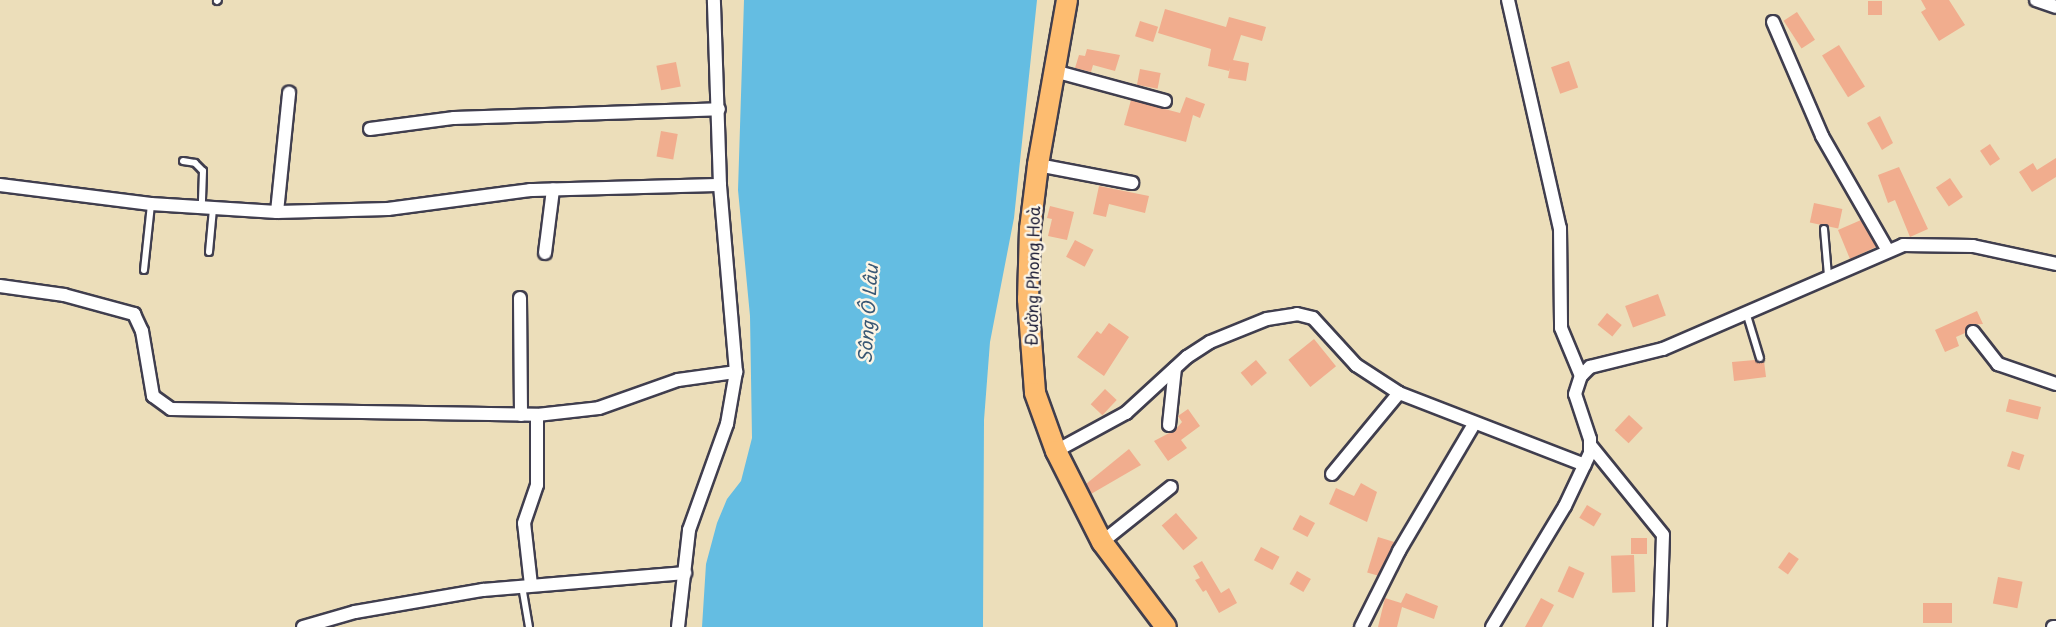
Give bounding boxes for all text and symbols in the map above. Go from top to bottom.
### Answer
street label: Đường Phong Hoà [1021,206,1043,346]
water label: Sông Ô Lâu [854,263,882,365]

